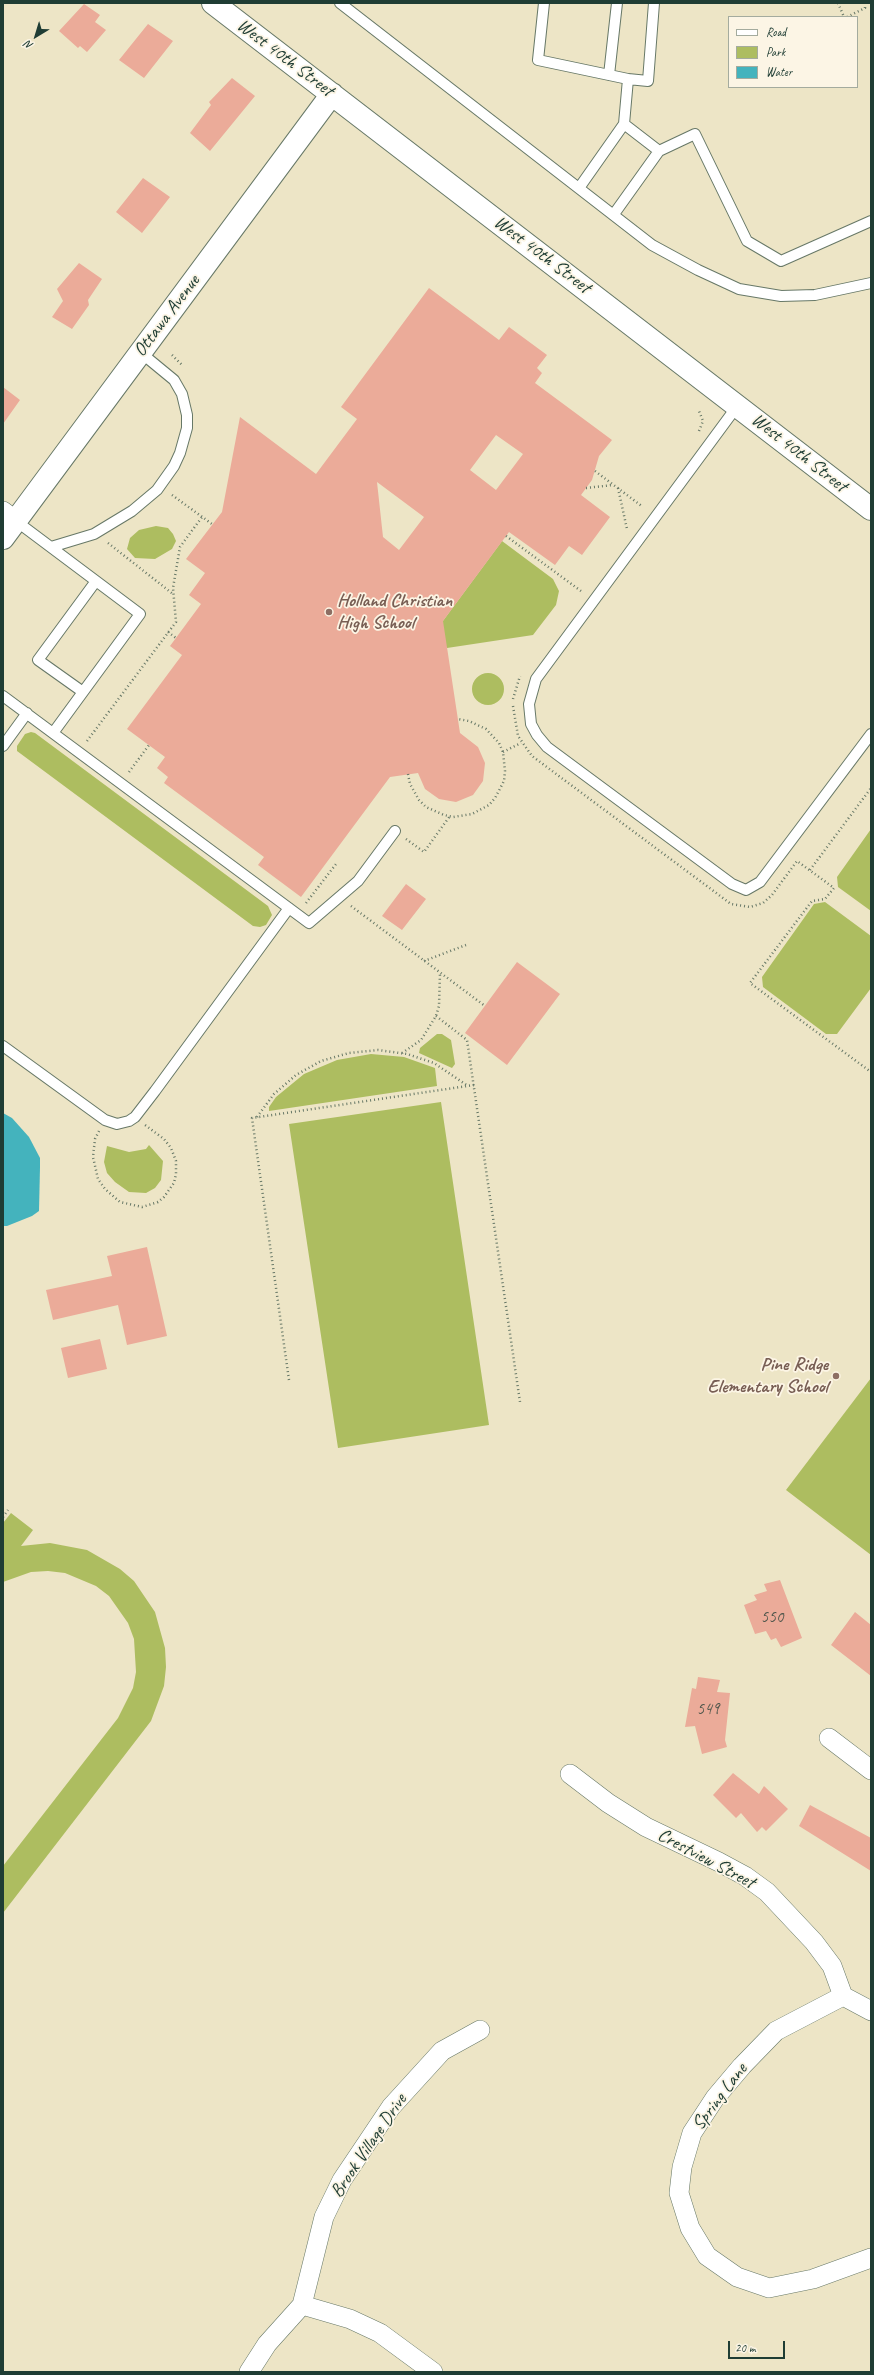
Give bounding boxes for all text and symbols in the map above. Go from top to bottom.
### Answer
street label: West 40th Street [232,14,338,102]
north arrow [16,16,56,56]
legend [728,16,858,88]
text: Road [766,24,786,40]
text: N [22,38,36,53]
text: Park [766,44,785,60]
text: Water [766,64,792,80]
street label: West 40th Street [489,211,595,299]
street label: Ottawa Avenue [129,271,205,361]
street label: West 40th Street [747,408,851,498]
place label: Holland Christian High School [337,590,452,634]
marker: Holland Christian High School [324,607,334,617]
place label: Pine Ridge Elementary School [707,1354,828,1398]
marker: Pine Ridge Elementary School [831,1371,841,1381]
house number: 550 [761,1608,783,1628]
house number: 549 [697,1700,719,1720]
street label: Crestview Street [654,1824,758,1894]
street label: Spring Lane [687,2059,753,2135]
street label: Brook Village Drive [326,2090,412,2202]
scale bar [730,2333,787,2359]
text: 20 m [735,2340,755,2356]

